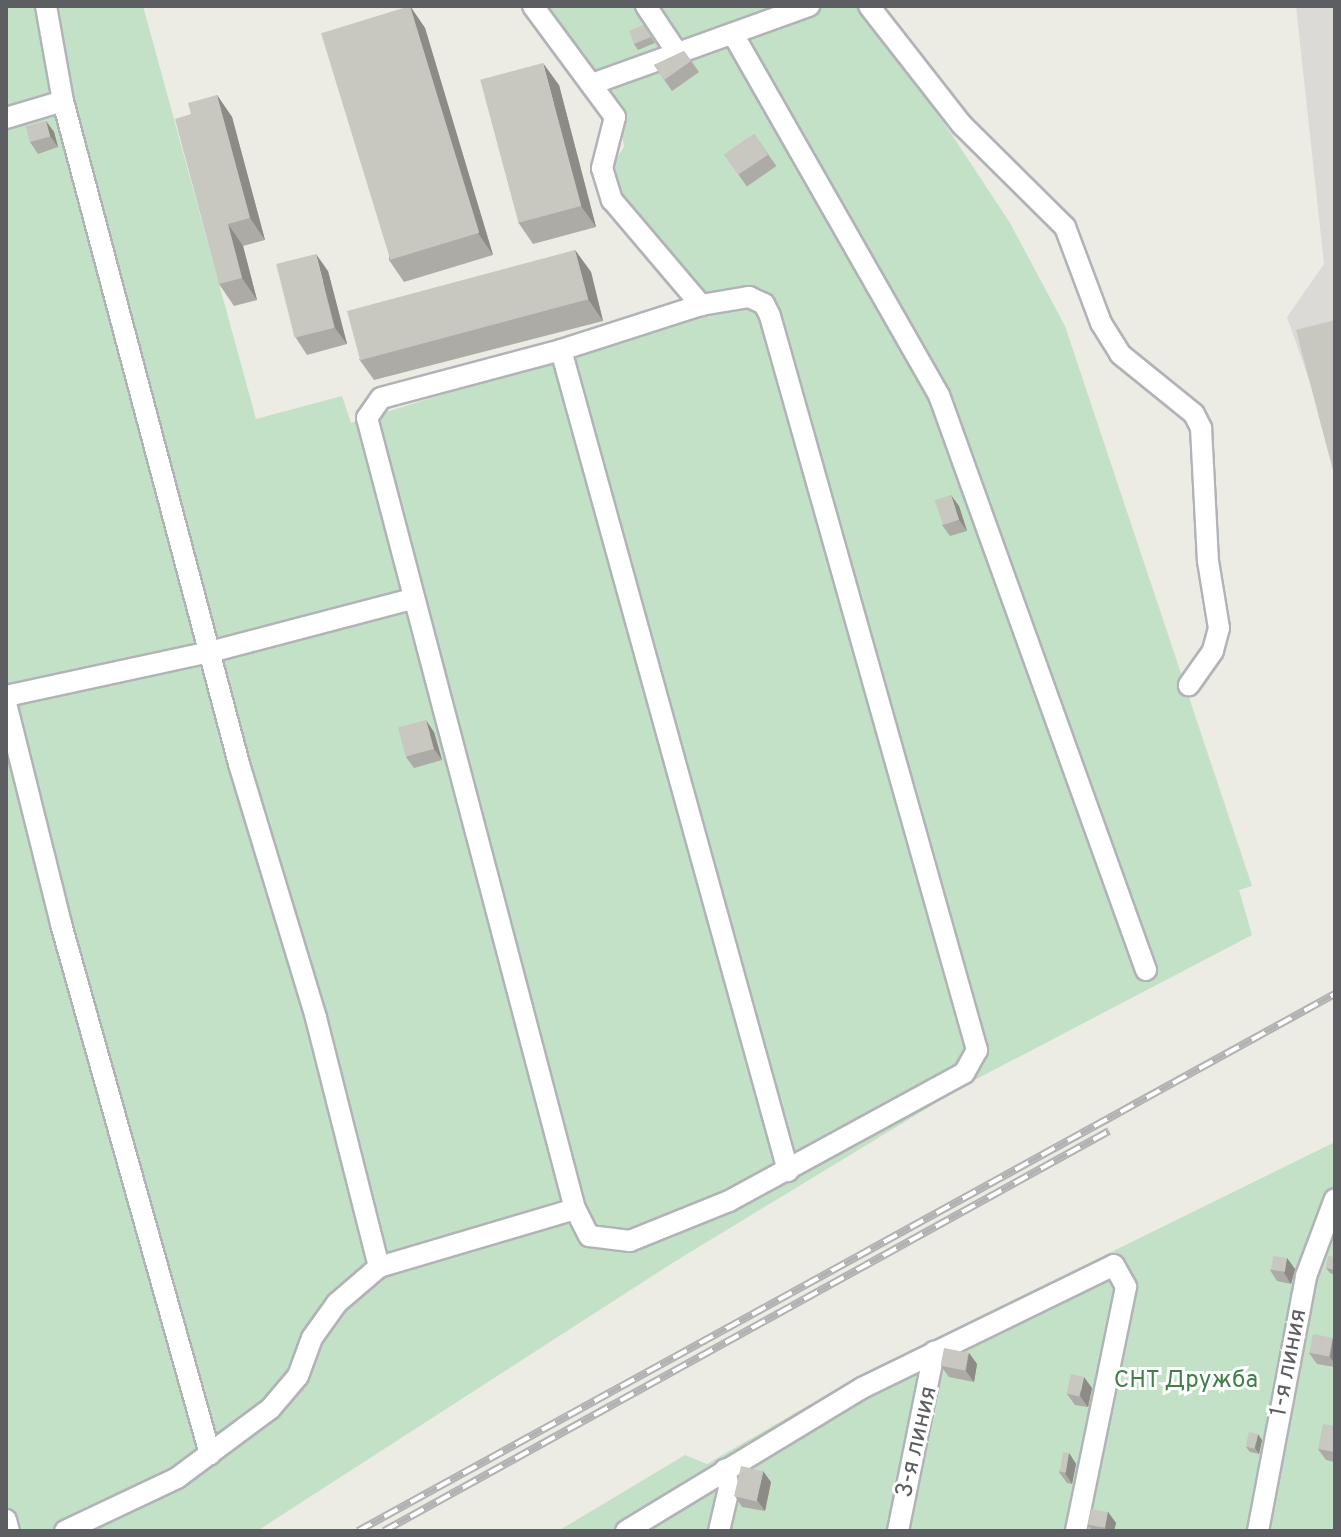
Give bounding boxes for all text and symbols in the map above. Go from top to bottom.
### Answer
street label: 1-я линия [1265,1307,1315,1419]
park label: СНТ Дружба [1113,1368,1259,1396]
street label: 3-я линия [891,1384,945,1500]

